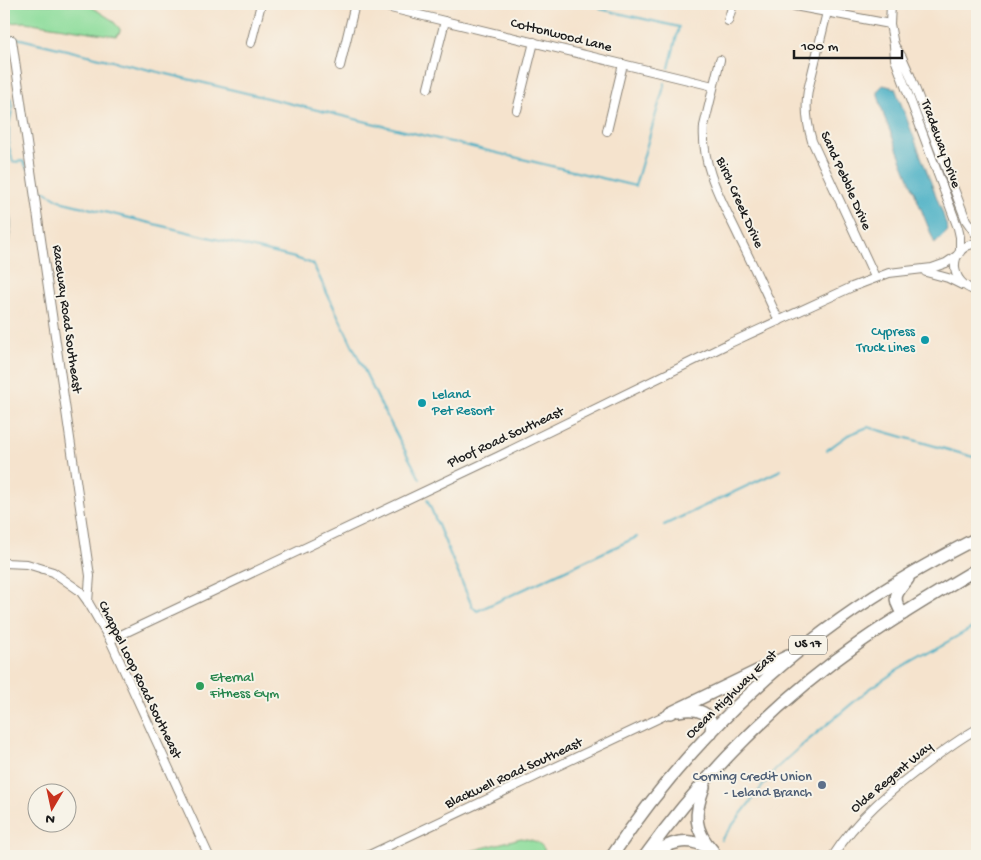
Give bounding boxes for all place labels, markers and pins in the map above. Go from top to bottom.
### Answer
place label: Cypress Truck Lines [856,324,916,357]
marker: Cypress Truck Lines [919,334,931,346]
place label: Leland Pet Resort [431,387,495,420]
marker: Leland Pet Resort [416,397,428,409]
place label: Eternal Fitness Gym [209,670,279,703]
marker: Eternal Fitness Gym [194,680,206,692]
place label: Corning Credit Union - Leland Branch [693,769,812,802]
marker: Corning Credit Union - Leland Branch [816,779,828,791]

